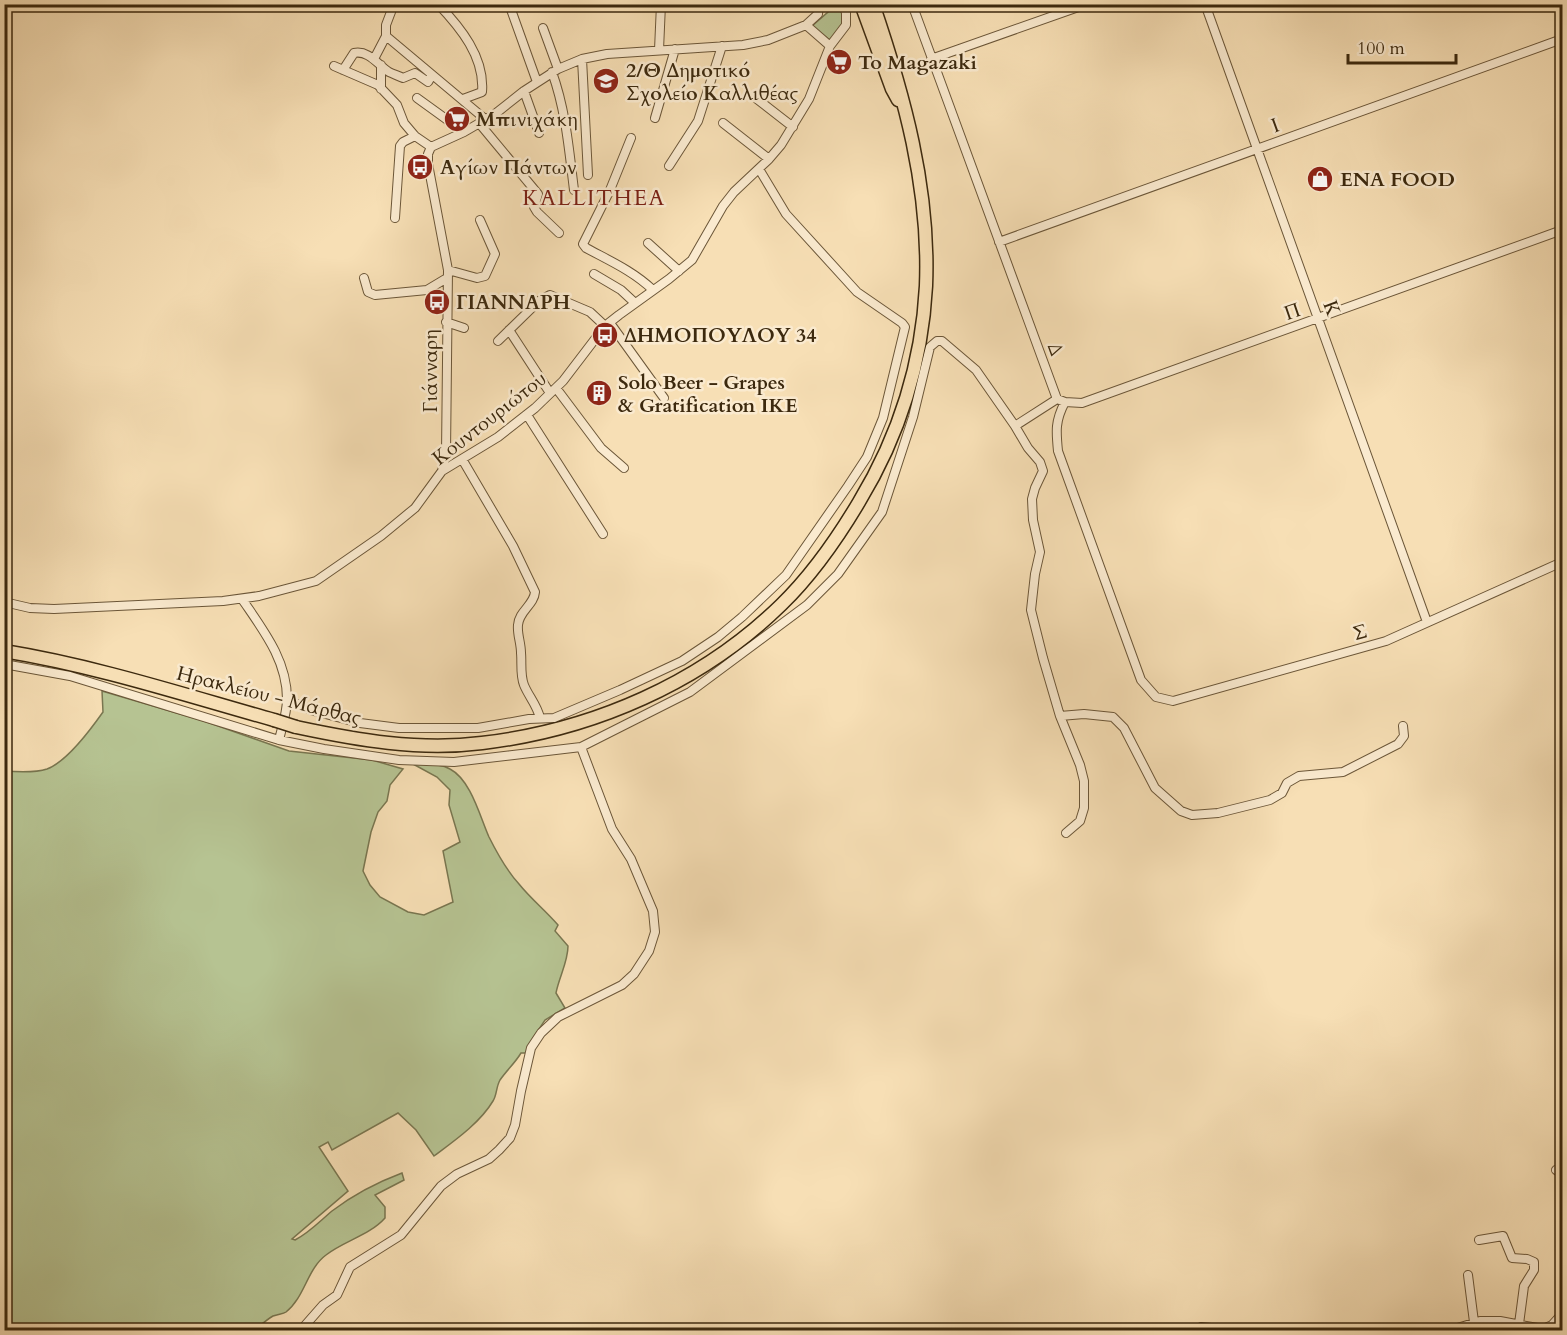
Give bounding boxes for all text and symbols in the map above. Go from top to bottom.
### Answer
scale bar [1348,27,1456,65]
text: 100 m [1357,36,1405,61]
supermarket icon: To Magazaki [824,47,854,77]
place label: To Magazaki [858,49,977,76]
place label: 2/Θ Δημοτικό Σχολείο Καλλιθέας [626,57,799,107]
school or university icon: 2/Θ Δημοτικό Σχολείο Καλλιθέας [591,66,621,96]
supermarket icon: Μπινιχάκη [442,104,472,134]
place label: Μπινιχάκη [476,106,578,133]
street label: Ι [1267,112,1283,139]
bus stop icon: Αγίων Πάντων [405,152,435,182]
place label: Αγίων Πάντων [440,154,577,181]
shop icon: ENA FOOD [1305,164,1335,194]
place label: ENA FOOD [1340,166,1455,193]
district label: KALLITHEA [522,183,666,213]
bus stop icon: ΓΙΑΝΝΑΡΗ [422,287,452,317]
place label: ΓΙΑΝΝΑΡΗ [456,289,571,316]
street label: Π [1280,296,1304,327]
street label: Κ [1316,297,1347,320]
bus stop icon: ΔΗΜΟΠΟΥΛΟΥ 34 [590,320,620,350]
place label: ΔΗΜΟΠΟΥΛΟΥ 34 [624,322,817,349]
street label: Γιάνναρη [417,329,444,413]
street label: Δ [1041,339,1070,360]
street label: Κουντουριώτου [427,365,552,471]
place label: Solo Beer - Grapes & Gratification IKE [618,369,797,419]
building icon: Solo Beer - Grapes & Gratification IKE [584,378,614,408]
street label: Σ [1350,618,1370,647]
street label: Ηρακλείου - Μάρθας [174,659,364,732]

